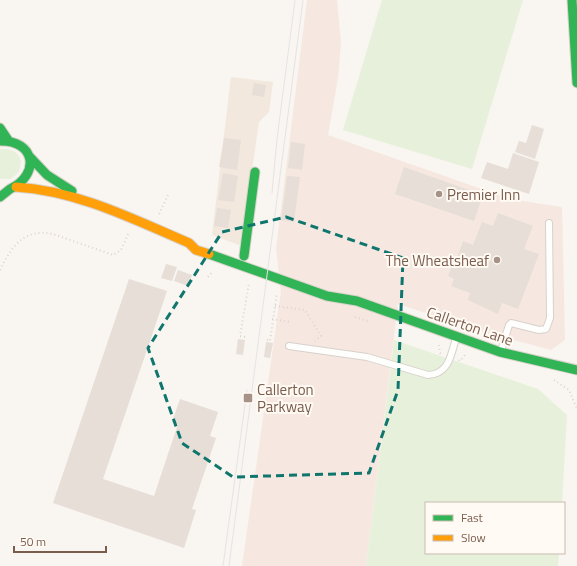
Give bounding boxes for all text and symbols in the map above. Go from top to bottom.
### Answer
place label: Premier Inn [447,183,520,206]
marker: Premier Inn [434,189,444,199]
place label: The Wheatsheaf [385,249,489,272]
marker: The Wheatsheaf [492,255,502,265]
street label: Callerton Lane [424,300,516,352]
place label: Callerton Parkway [257,378,314,418]
marker: Callerton Parkway [242,392,254,404]
legend [425,502,565,554]
text: Fast [461,508,484,527]
scale bar [14,528,106,554]
text: Slow [461,528,486,547]
text: 50 m [20,532,46,551]

